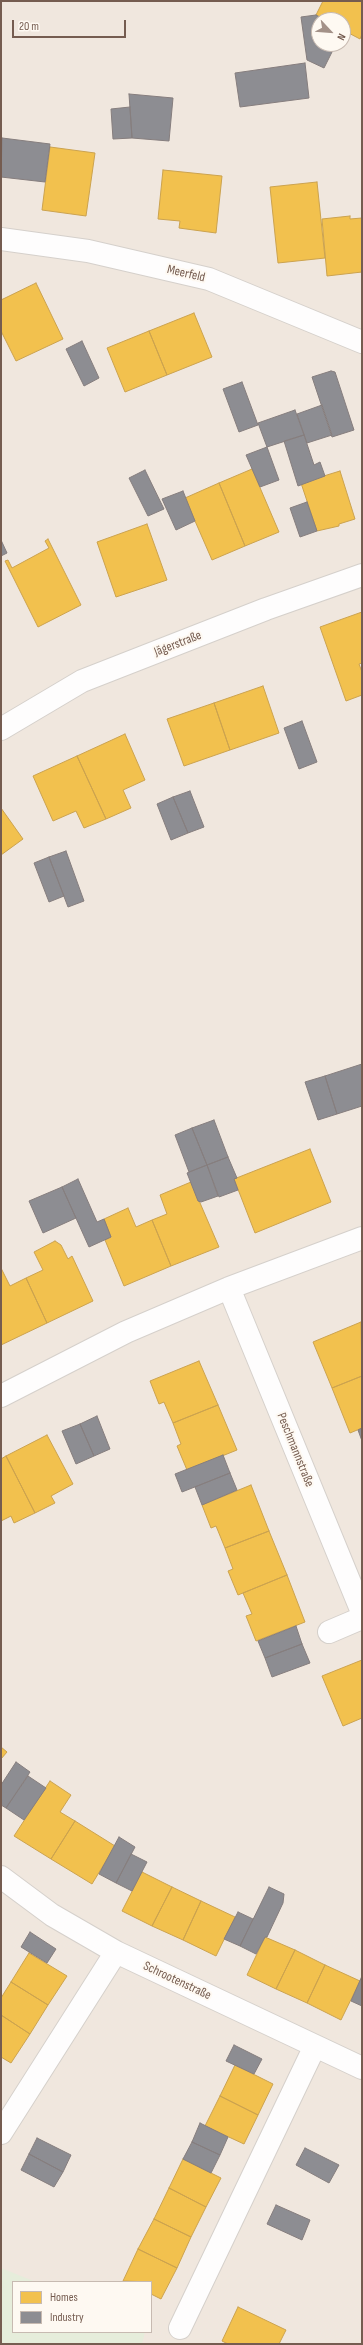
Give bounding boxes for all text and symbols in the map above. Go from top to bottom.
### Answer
scale bar [14,12,128,38]
north arrow [311,12,351,52]
text: 20 m [19,19,39,34]
text: N [334,32,348,43]
street label: Meerfeld [165,262,207,286]
street label: Jägerstraße [152,628,204,660]
street label: Peschmannstraße [273,1411,317,1489]
street label: Schrootenstraße [141,1958,213,2004]
legend [12,2281,152,2333]
text: Homes [50,2290,78,2305]
text: Industry [50,2310,84,2325]

